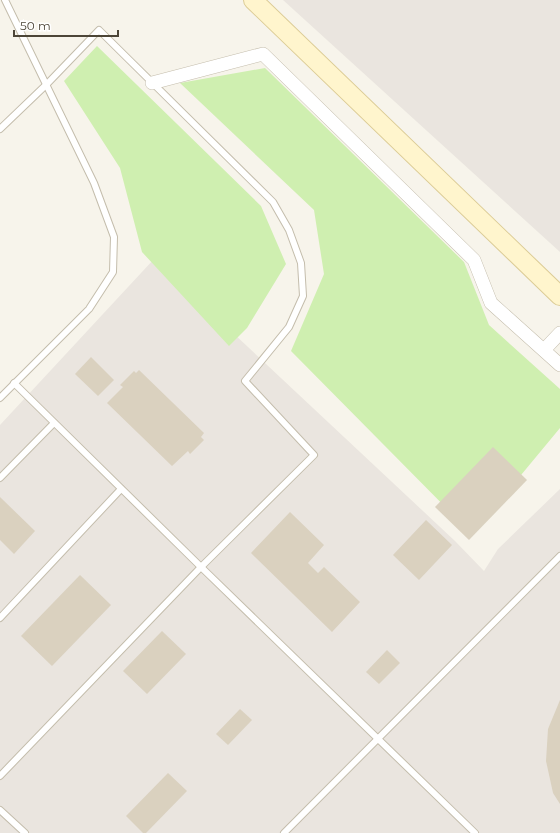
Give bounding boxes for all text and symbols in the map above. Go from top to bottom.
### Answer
scale bar [14,12,118,38]
text: 50 m [20,18,51,33]

